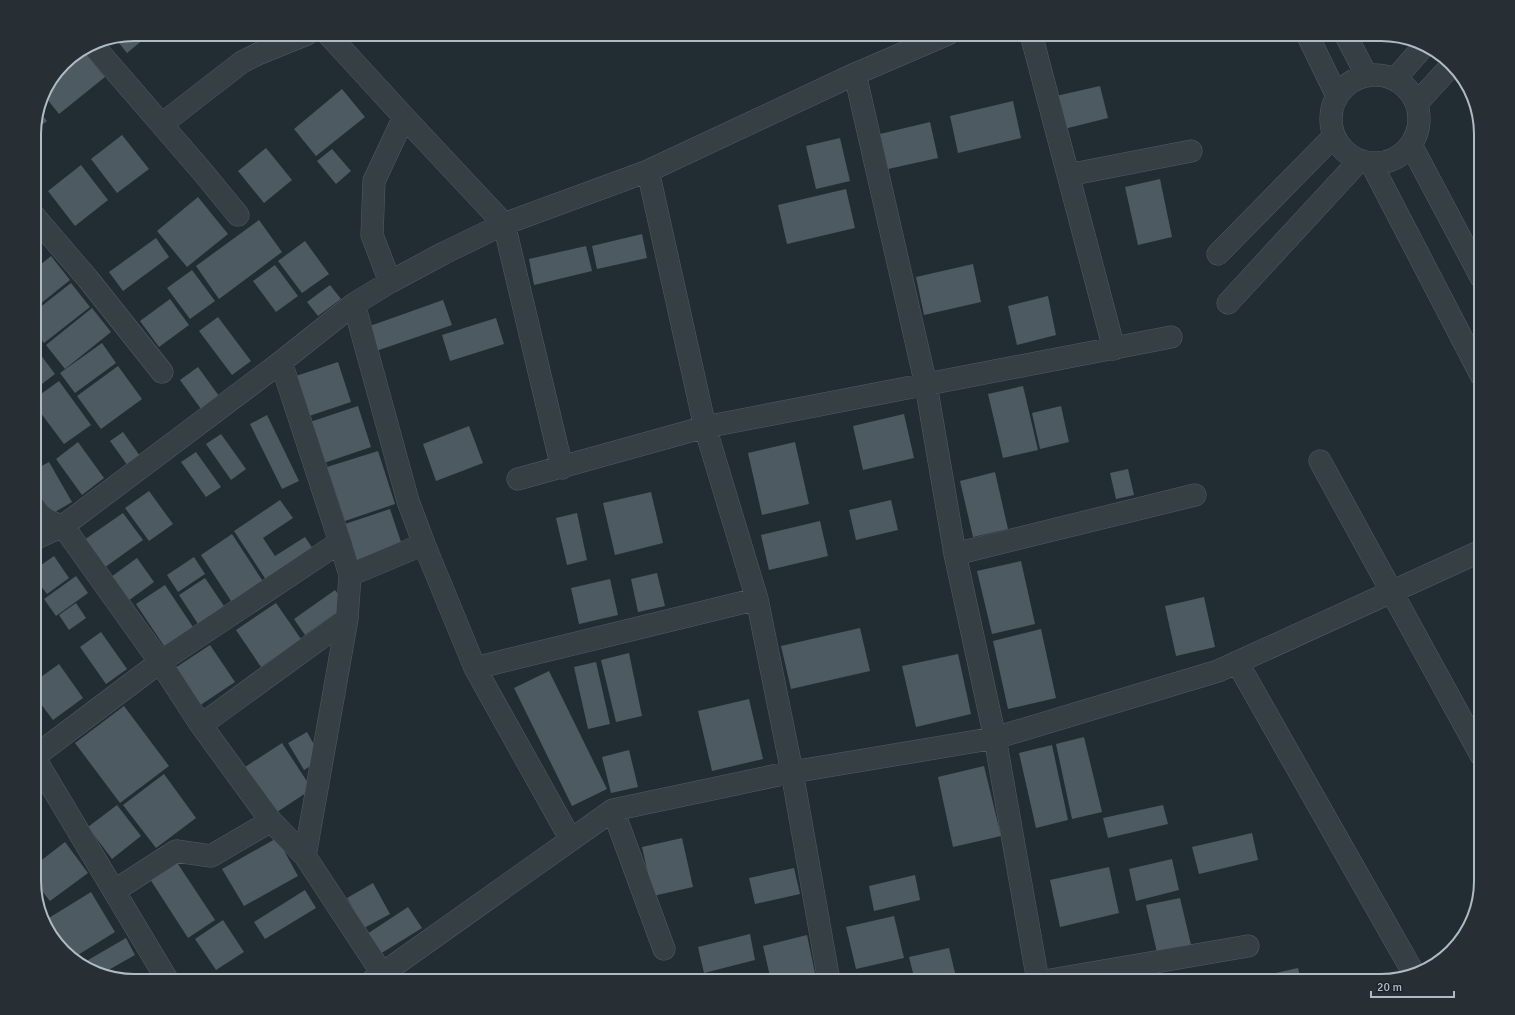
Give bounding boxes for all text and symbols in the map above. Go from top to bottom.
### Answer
scale bar [1371,973,1454,999]
text: 20 m [1377,980,1402,995]

